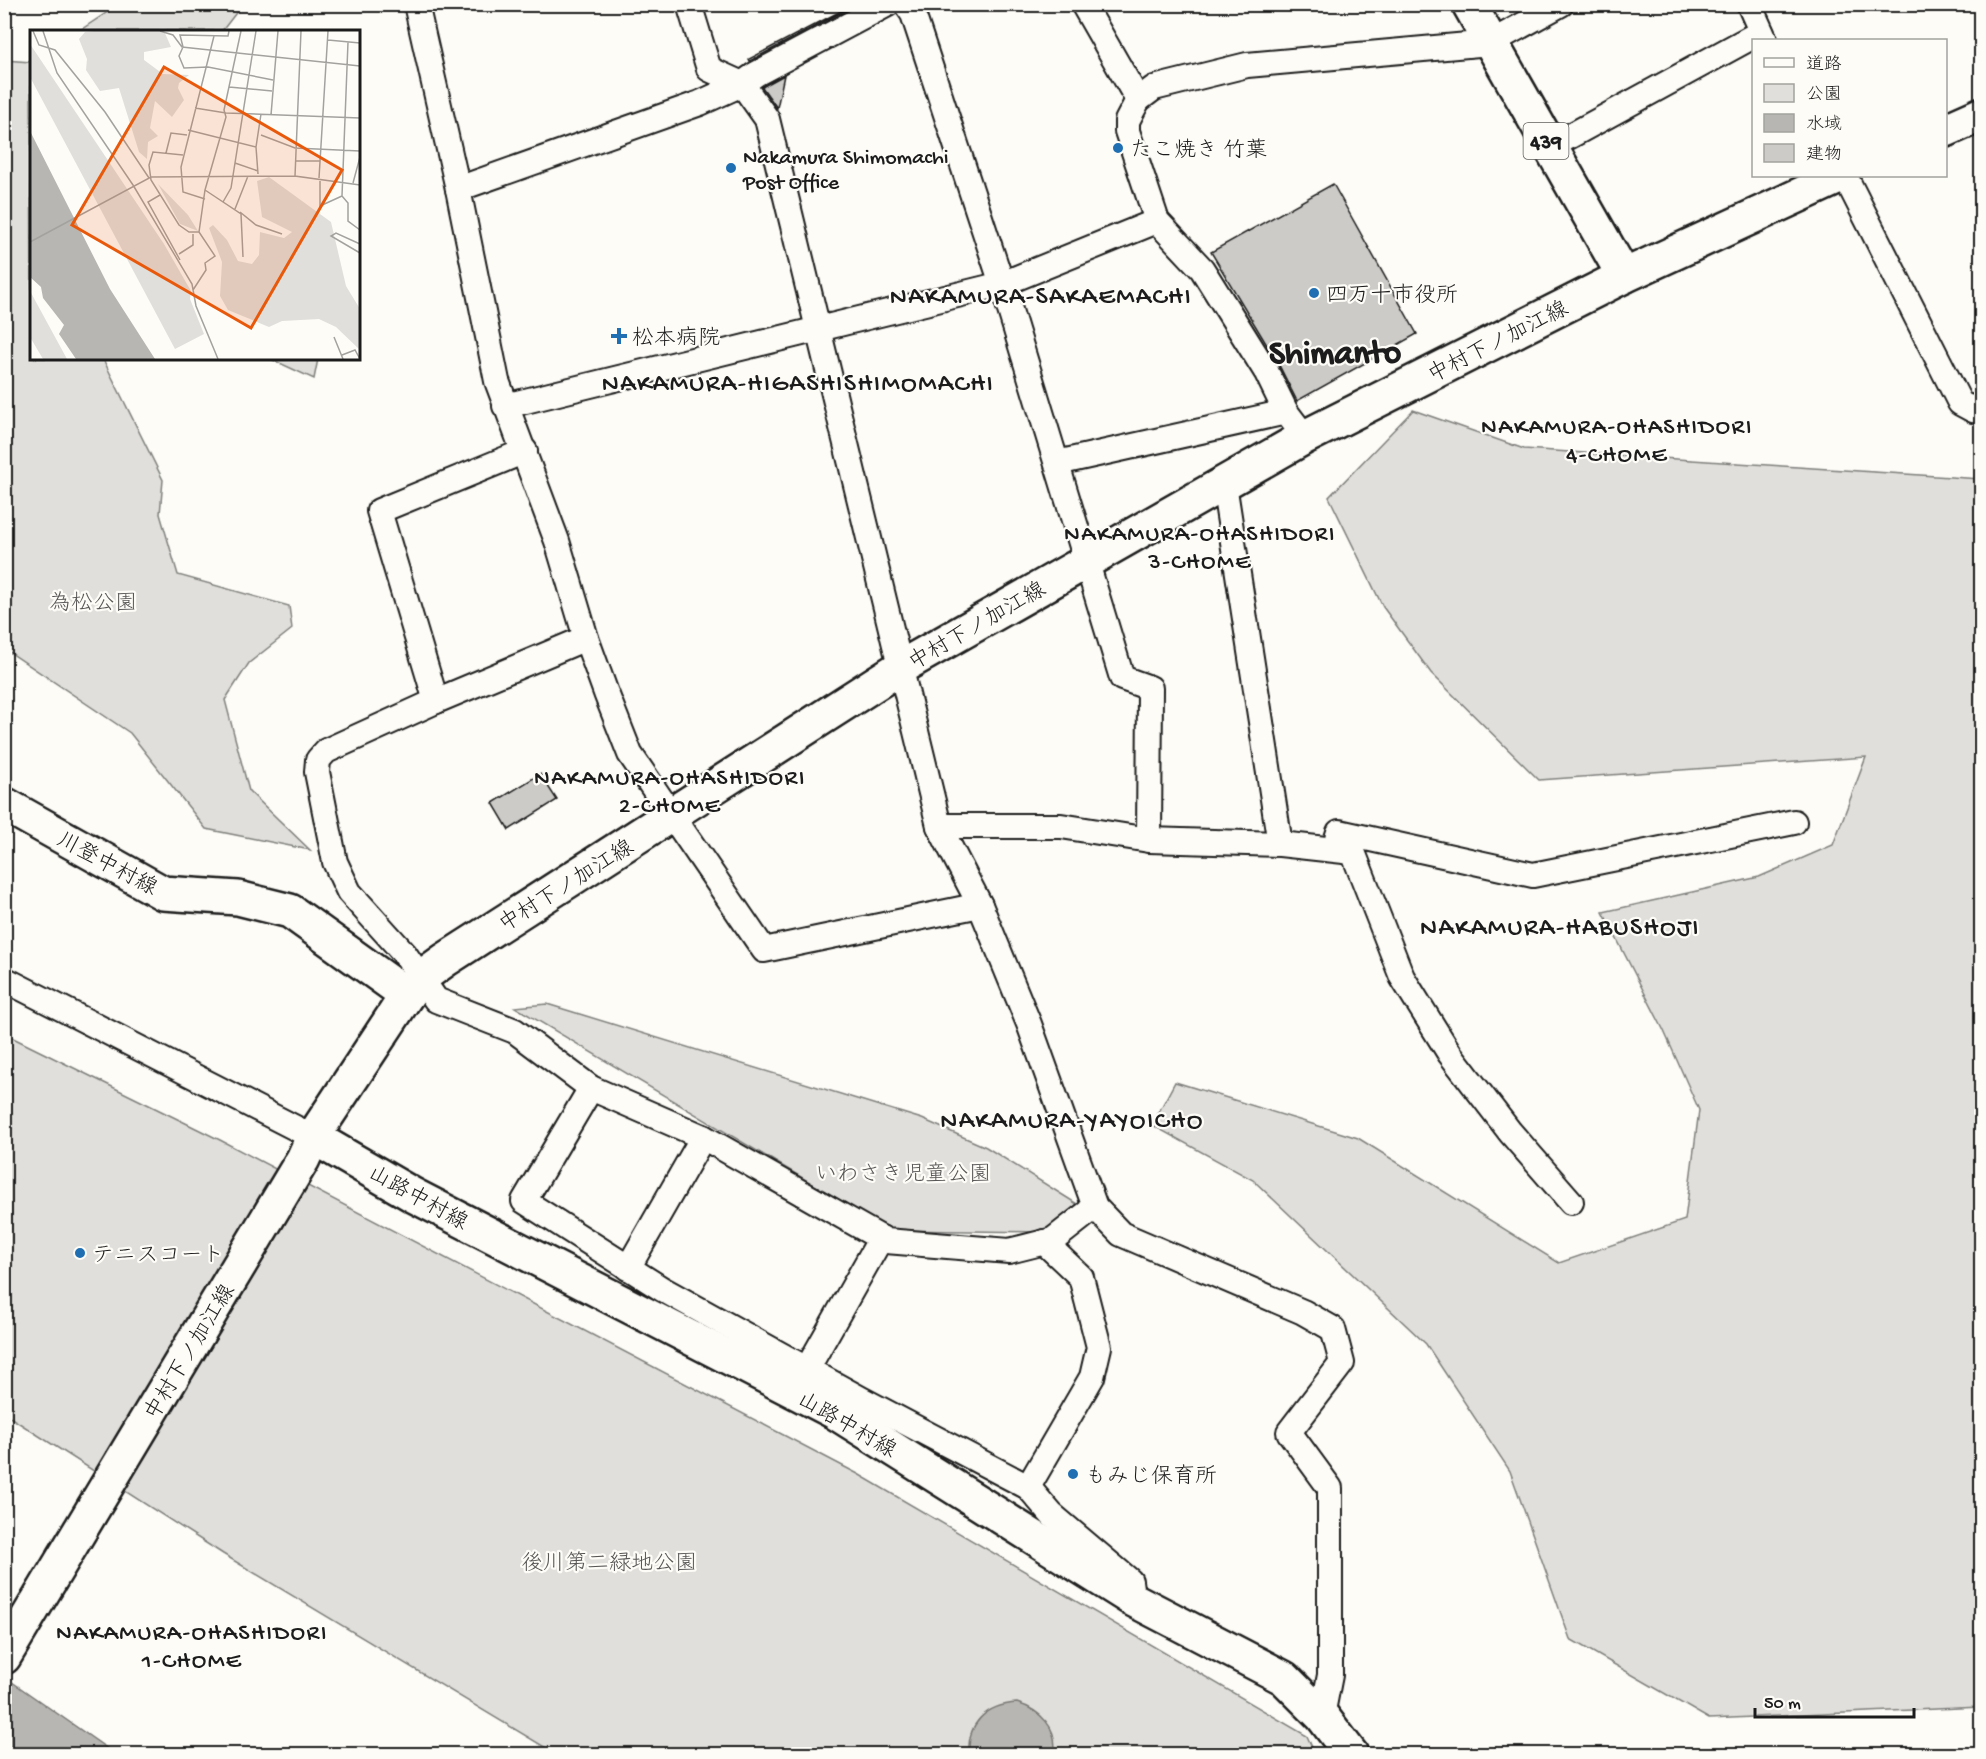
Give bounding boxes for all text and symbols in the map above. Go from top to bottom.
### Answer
inset map [30,30,360,360]
legend [1752,39,1947,177]
text: 道路 [1806,54,1842,76]
text: 公園 [1806,85,1842,106]
text: 水域 [1806,114,1842,136]
road number: 439 [1524,123,1568,159]
place label: たこ焼き 竹葉 [1130,138,1267,165]
marker: たこ焼き 竹葉 [1111,141,1125,155]
text: 建物 [1806,144,1842,166]
place label: Nakamura Shimomachi Post Office [742,146,948,197]
marker: Nakamura Shimomachi Post Office [724,161,738,175]
district label: NAKAMURA-SAKAEMACHI [890,283,1192,314]
place label: 四万十市役所 [1326,283,1458,310]
marker: 四万十市役所 [1307,286,1321,300]
street label: 中村下ノ加江線 [1423,295,1573,390]
place label: 松本病院 [632,326,720,353]
marker: 松本病院 [610,327,628,345]
district label: Shimanto [1269,336,1401,376]
district label: NAKAMURA-HIGASHISHIMOMACHI [602,370,994,401]
district label: NAKAMURA-OHASHIDORI 4-CHOME [1481,414,1753,471]
district label: NAKAMURA-OHASHIDORI 3-CHOME [1064,521,1336,578]
street label: 中村下ノ加江線 [904,576,1051,677]
park label: 為松公園 [49,591,137,618]
district label: NAKAMURA-OHASHIDORI 2-CHOME [534,765,806,822]
street label: 川登中村線 [51,826,162,903]
street label: 中村下ノ加江線 [494,834,639,939]
district label: NAKAMURA-HABUSHOJI [1420,914,1700,945]
district label: NAKAMURA-YAYOICHO [940,1107,1204,1138]
street label: 山路中村線 [363,1160,472,1238]
park label: いわさき児童公園 [815,1162,991,1189]
place label: テニスコート [92,1244,224,1270]
marker: テニスコート [73,1246,87,1260]
street label: 中村下ノ加江線 [139,1279,242,1426]
street label: 山路中村線 [792,1386,901,1465]
place label: もみじ保育所 [1085,1464,1217,1491]
marker: もみじ保育所 [1066,1467,1080,1481]
park label: 後川第二緑地公園 [521,1551,697,1578]
district label: NAKAMURA-OHASHIDORI 1-CHOME [56,1620,328,1677]
scale bar [1755,1681,1914,1719]
text: 50 m [1764,1694,1801,1715]

